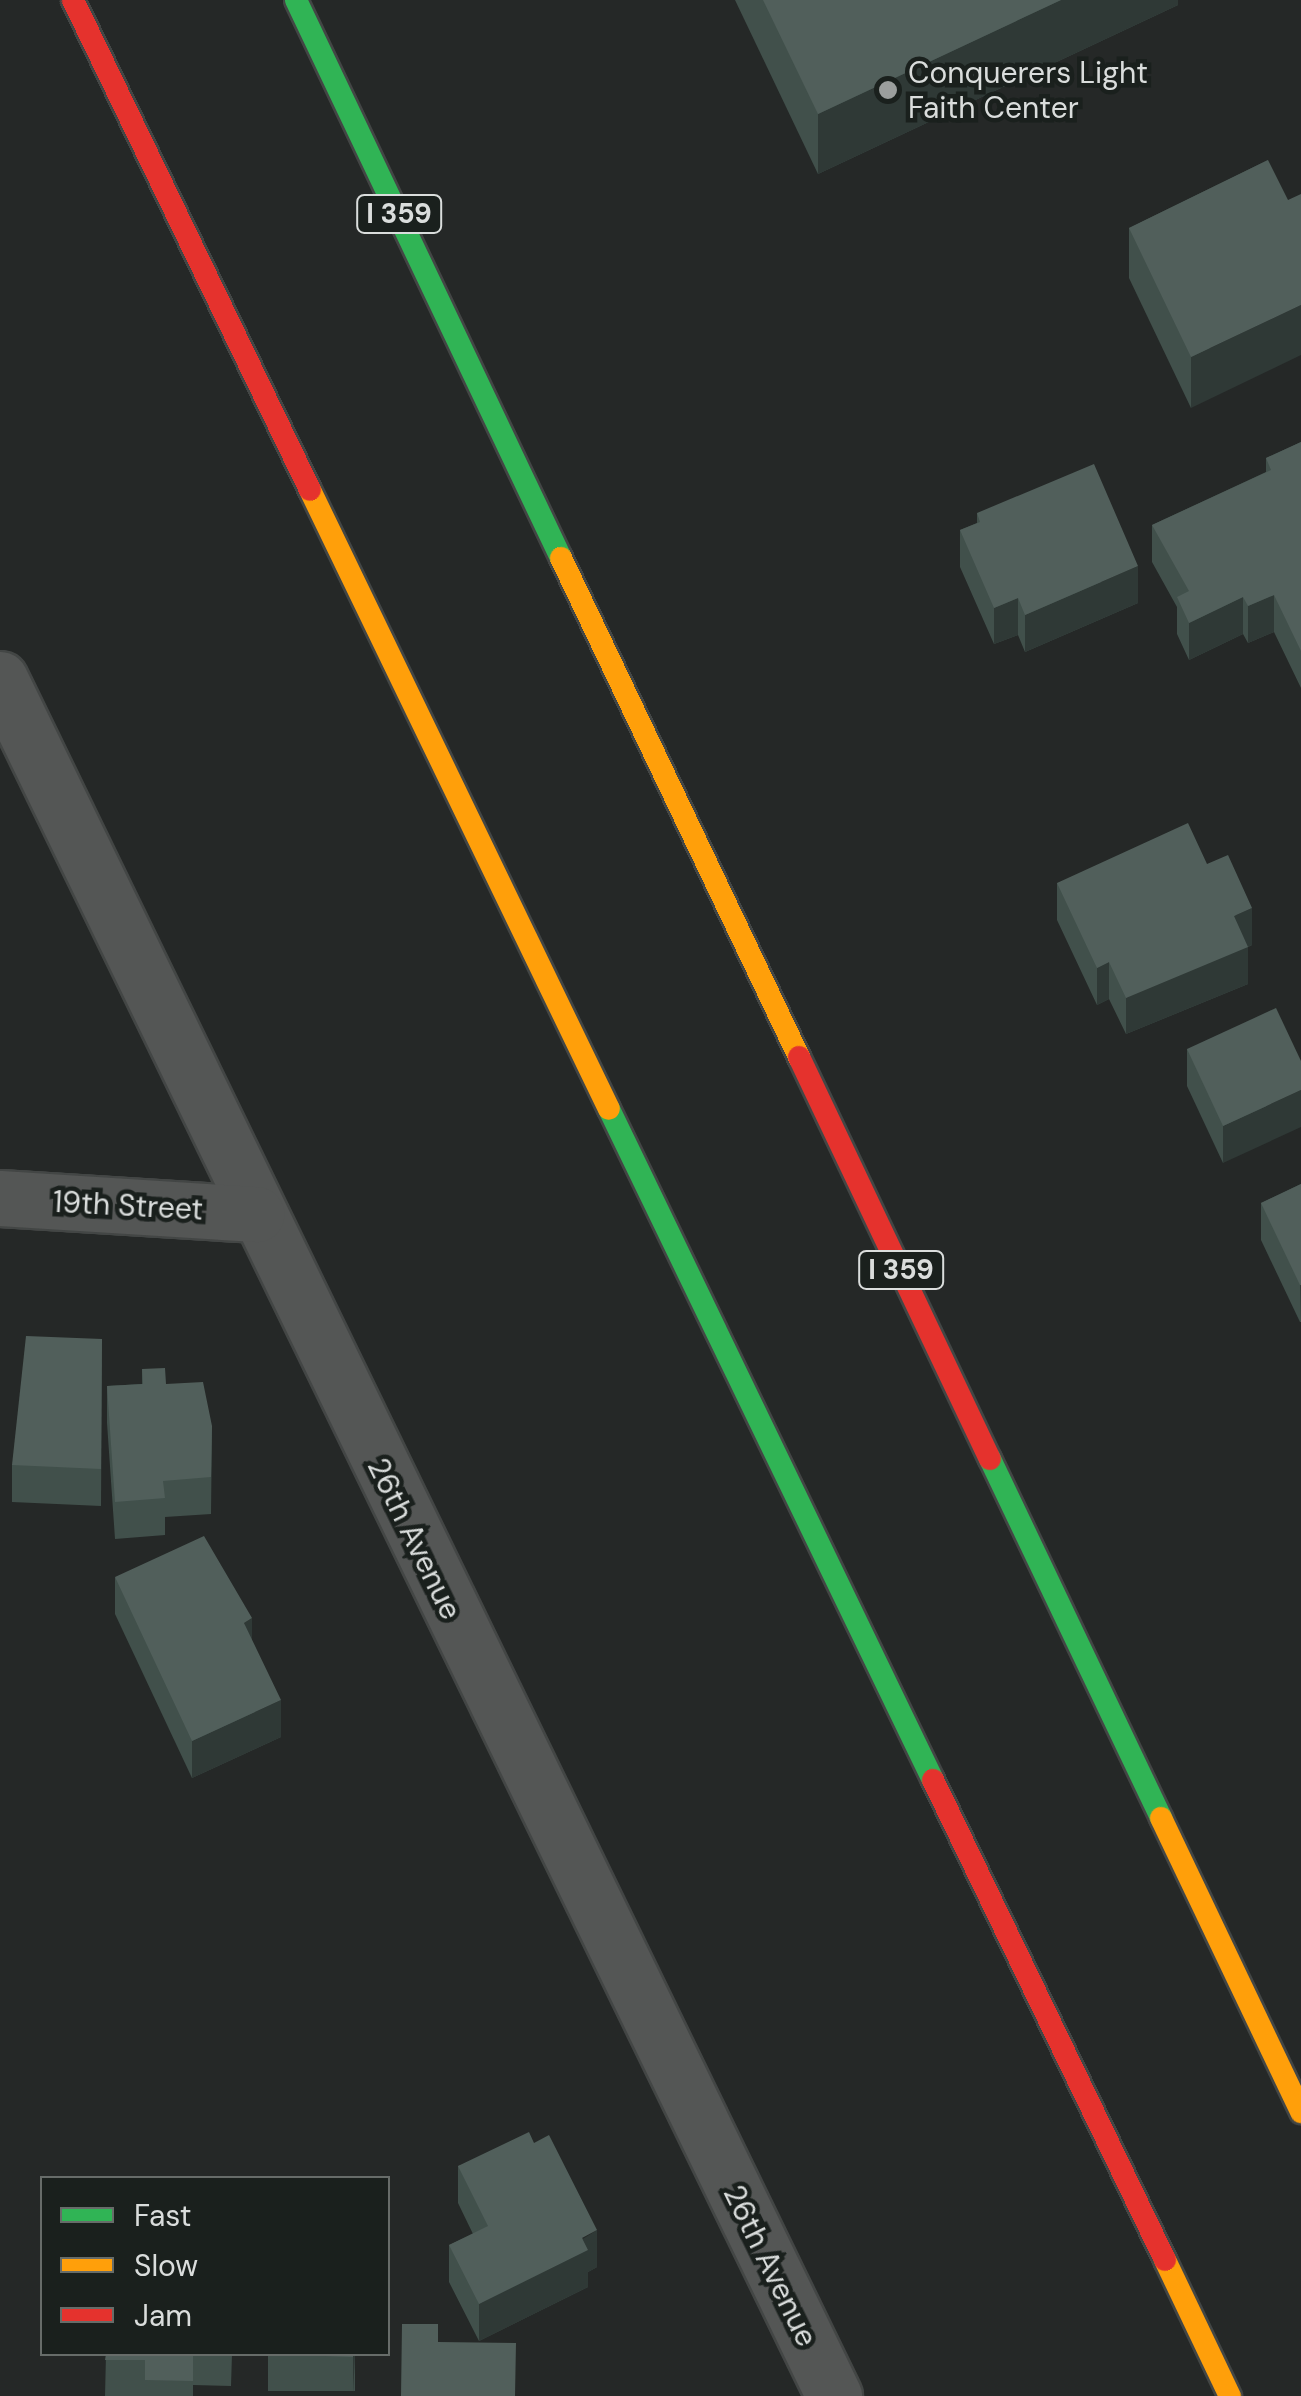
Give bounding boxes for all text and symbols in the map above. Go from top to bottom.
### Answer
place label: Conquerers Light Faith Center [908,55,1148,126]
marker: Conquerers Light Faith Center [877,79,899,101]
road number: I 359 [354,191,444,237]
street label: 19th Street [52,1184,204,1228]
road number: I 359 [856,1247,946,1293]
street label: 26th Avenue [359,1452,469,1626]
legend [40,2176,390,2356]
street label: 26th Avenue [715,2179,825,2353]
text: Fast [134,2196,192,2235]
text: Slow [134,2246,198,2285]
text: Jam [134,2296,192,2335]

